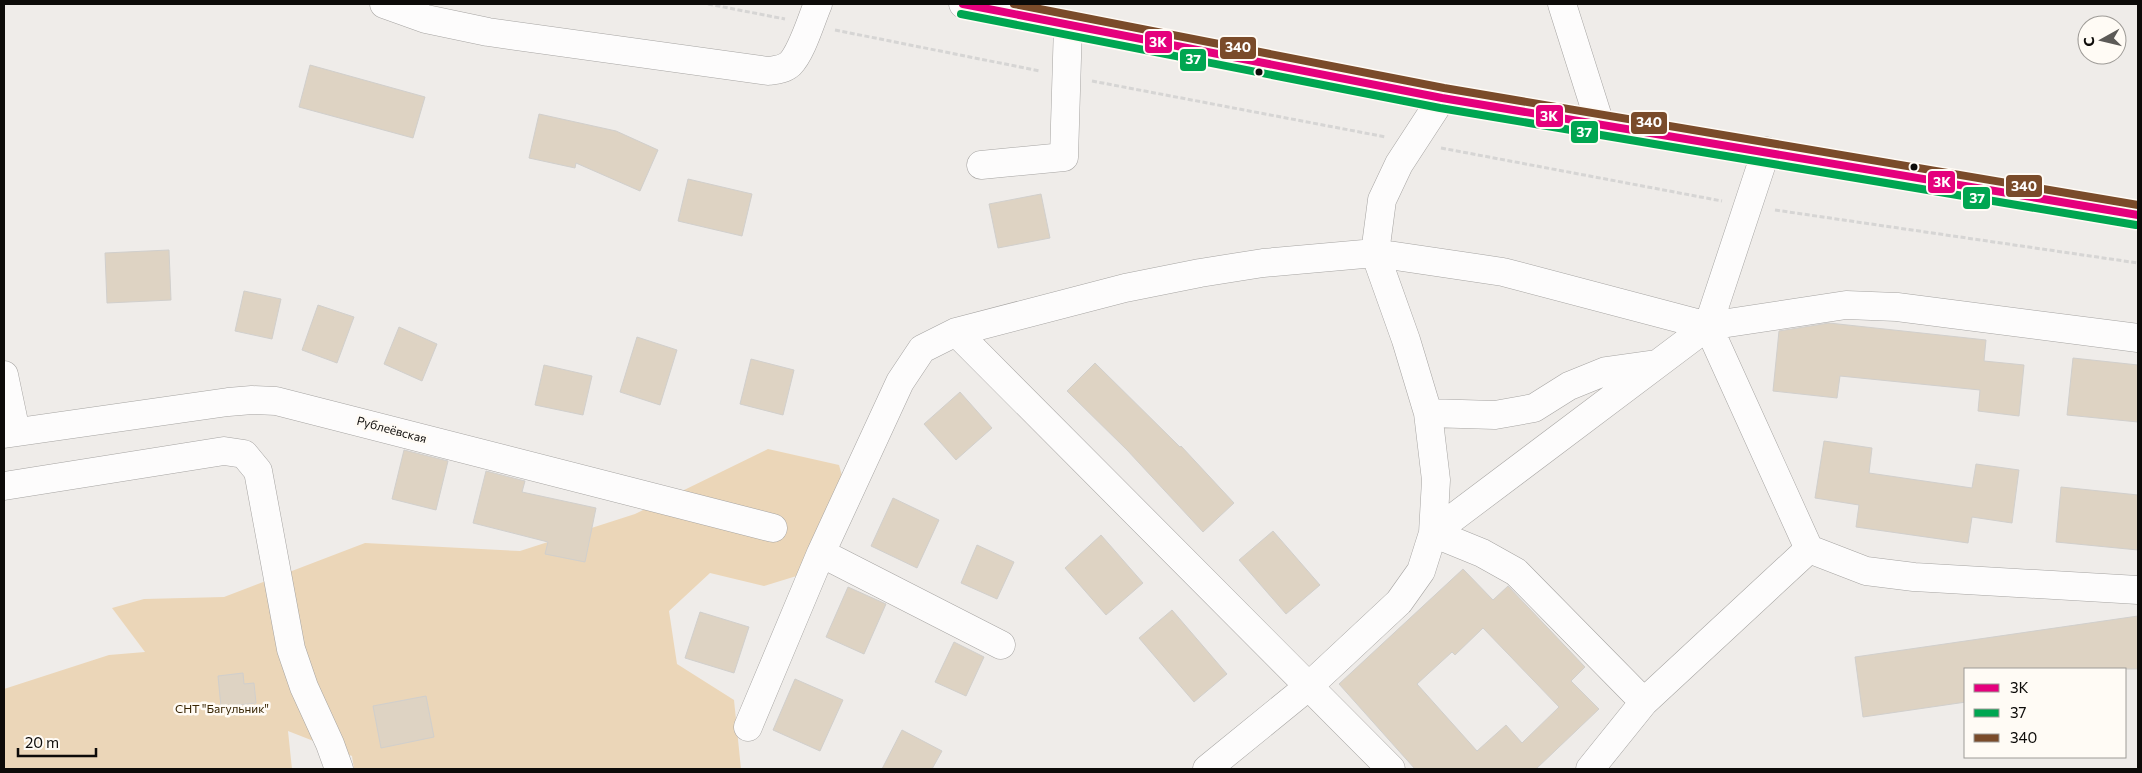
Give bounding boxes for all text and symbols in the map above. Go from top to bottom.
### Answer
north arrow [2077,15,2127,65]
line badge: 3К [1144,30,1173,54]
text: 3К [1149,33,1167,50]
line badge: 340 [1219,36,1257,60]
text: С [2080,36,2098,48]
text: 340 [1225,38,1251,55]
line badge: 37 [1179,48,1207,72]
text: 37 [1185,50,1201,67]
unlabelled marker [1254,67,1264,77]
line badge: 3К [1535,104,1564,128]
text: 3К [1540,107,1558,124]
line badge: 340 [1630,111,1668,135]
text: 340 [1636,113,1662,130]
line badge: 37 [1570,120,1599,144]
text: 37 [1576,123,1592,140]
unlabelled marker [1909,162,1919,172]
line badge: 3К [1927,170,1956,194]
text: 3К [1933,173,1951,190]
line badge: 340 [2005,174,2043,198]
text: 340 [2011,177,2037,194]
line badge: 37 [1962,186,1991,210]
text: 37 [1969,189,1985,206]
street label: Рублеёвская [356,413,428,445]
legend [1964,668,2127,758]
text: 3К [2010,678,2029,696]
park label: СНТ "Багульник" [175,701,269,715]
text: 37 [2010,703,2026,721]
scale bar [18,726,95,758]
text: 340 [2010,728,2037,746]
text: 20 m [25,733,59,751]

